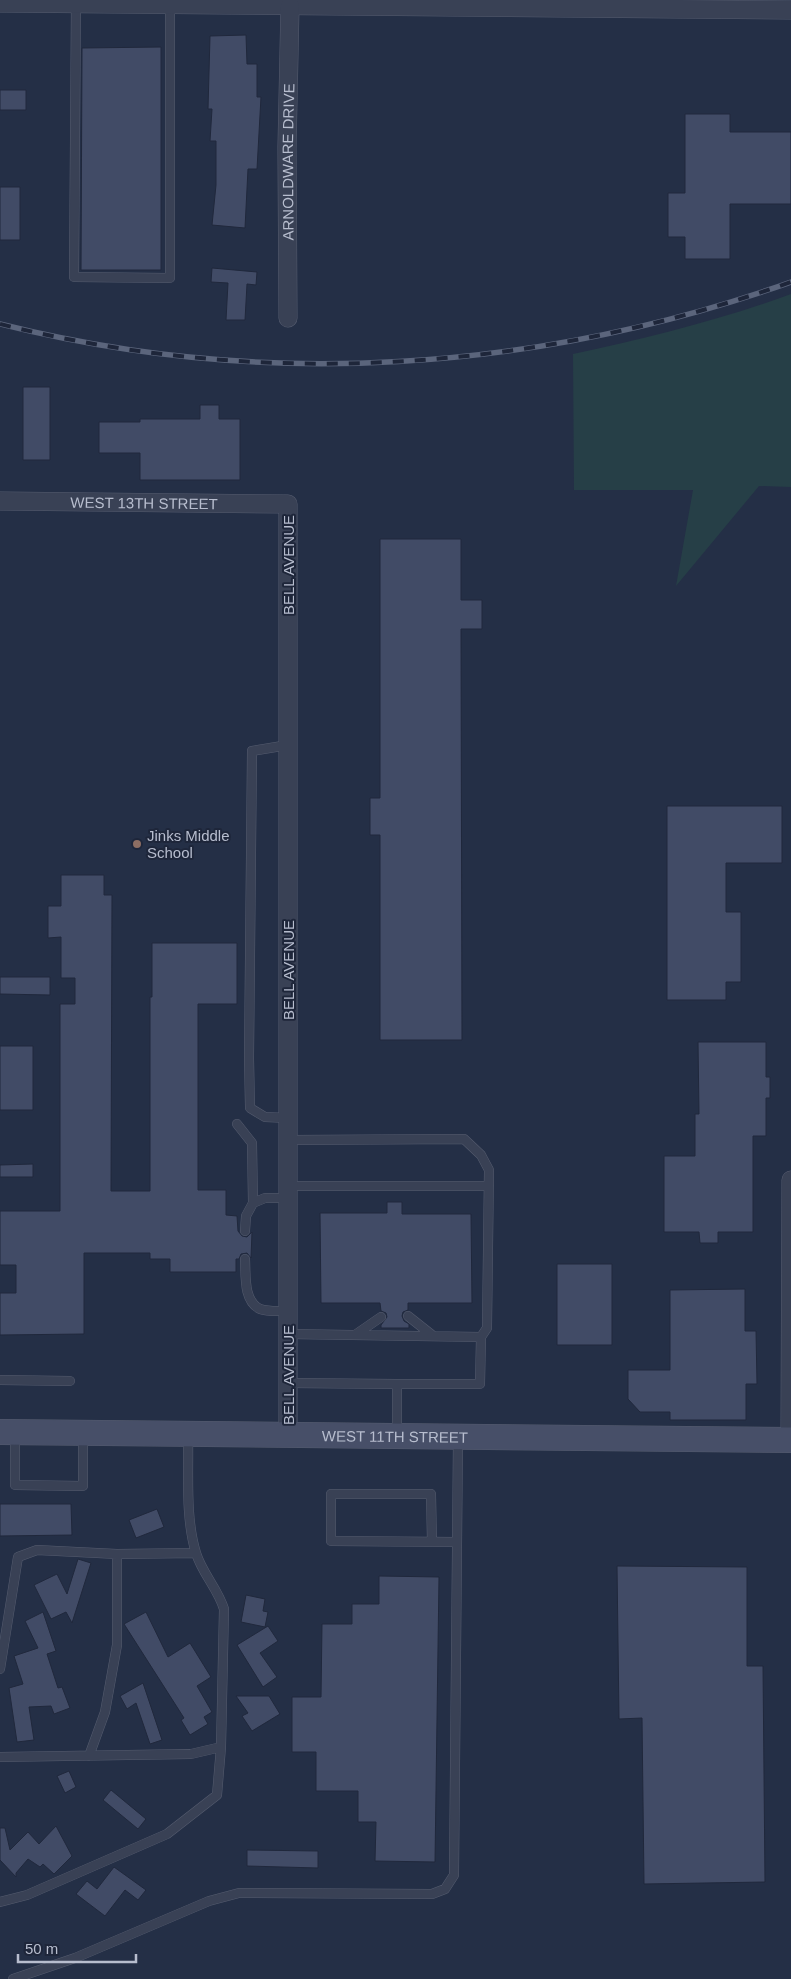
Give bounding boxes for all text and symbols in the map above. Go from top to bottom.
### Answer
street label: ARNOLDWARE DRIVE [278,83,297,241]
street label: WEST 13TH STREET [70,493,218,512]
street label: BELL AVENUE [280,515,297,615]
place label: Jinks Middle School [147,827,230,861]
marker: Jinks Middle School [131,838,143,850]
street label: BELL AVENUE [280,920,297,1020]
street label: BELL AVENUE [280,1325,297,1425]
street label: WEST 11TH STREET [322,1427,468,1445]
scale bar [18,1932,135,1964]
text: 50 m [25,1940,58,1957]

